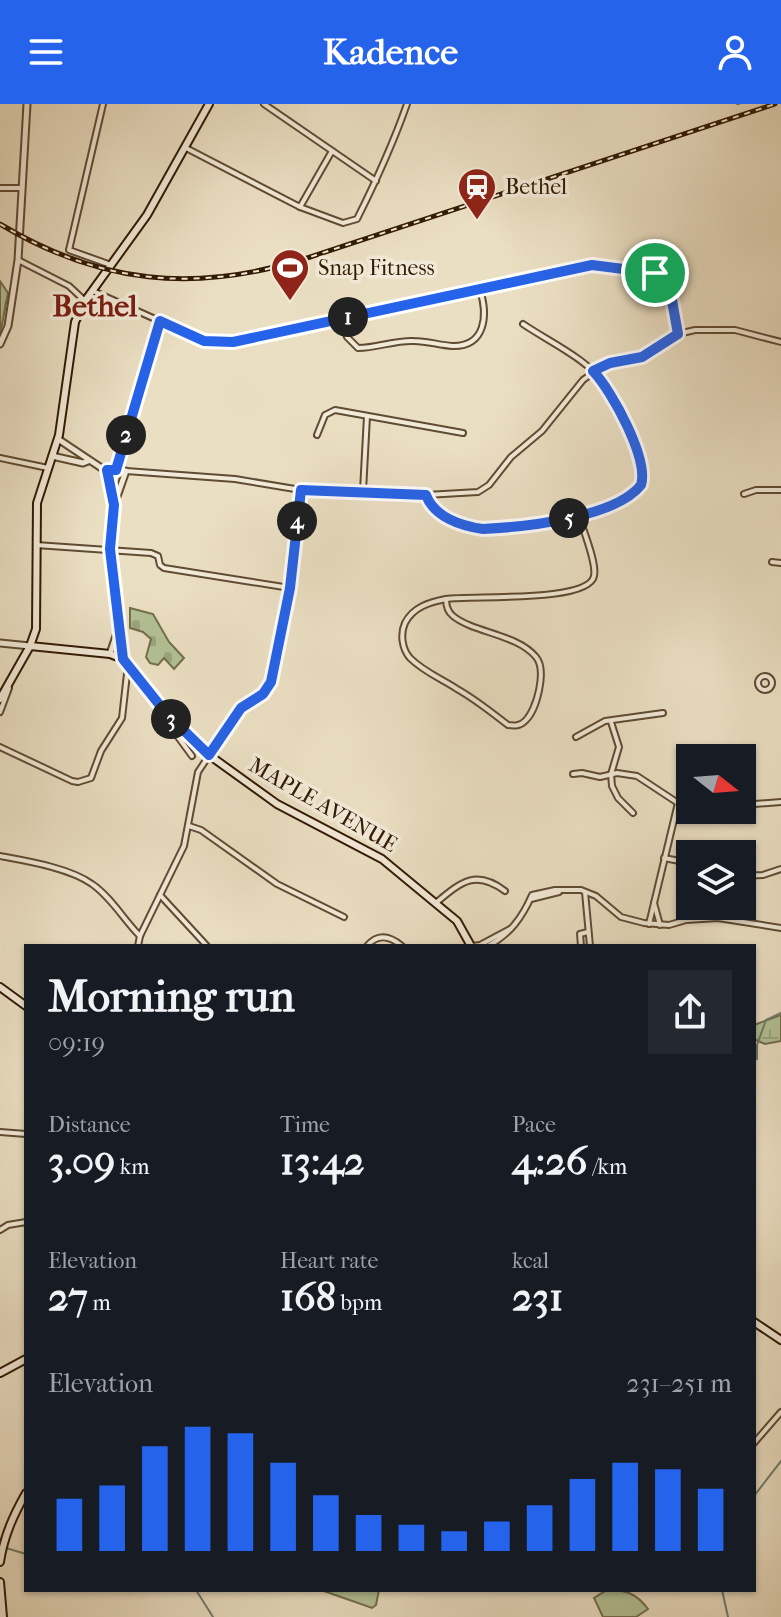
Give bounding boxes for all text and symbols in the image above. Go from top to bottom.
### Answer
icon: menu [24,30,68,74]
icon: person [713,30,757,74]
text: Kadence [323,31,458,73]
station icon: Bethel [456,166,498,221]
place label: Bethel [505,174,567,200]
pin [621,239,689,307]
sports icon: Snap Fitness [269,247,311,302]
icon: arrive [633,251,677,295]
place label: Snap Fitness [318,255,435,281]
district label: Bethel [53,289,138,324]
pin: 1 [328,297,368,337]
text: 1 [344,304,352,330]
pin: 2 [106,415,146,455]
text: 2 [120,422,132,448]
pin: 5 [549,498,589,538]
pin: 4 [277,501,317,541]
text: 5 [564,505,574,531]
text: 4 [291,508,304,534]
pin: 3 [151,699,191,739]
text: 3 [166,706,176,732]
north arrow [676,744,756,824]
map controls [676,744,756,920]
street label: MAPLE AVENUE [244,752,402,858]
button: layers [676,840,756,920]
button: share [648,970,732,1054]
text: Morning run [48,971,295,1022]
text: 09:19 [48,1027,105,1058]
text: Distance [48,1112,131,1138]
text: Time [280,1112,330,1138]
text: Pace [512,1112,556,1138]
text: 3.09 [48,1138,115,1184]
text: 13:42 [280,1138,365,1184]
text: 4:26 [512,1138,588,1184]
text: km [115,1154,150,1180]
text: /km [588,1154,627,1180]
text: Elevation [48,1248,137,1274]
text: Heart rate [280,1248,379,1274]
text: kcal [512,1248,549,1274]
text: 27 [48,1274,88,1320]
text: 168 [280,1274,336,1320]
text: 231 [512,1274,563,1320]
text: m [88,1290,111,1316]
text: bpm [336,1290,382,1316]
text: Elevation [48,1368,153,1399]
text: 231–251 m [626,1368,732,1399]

